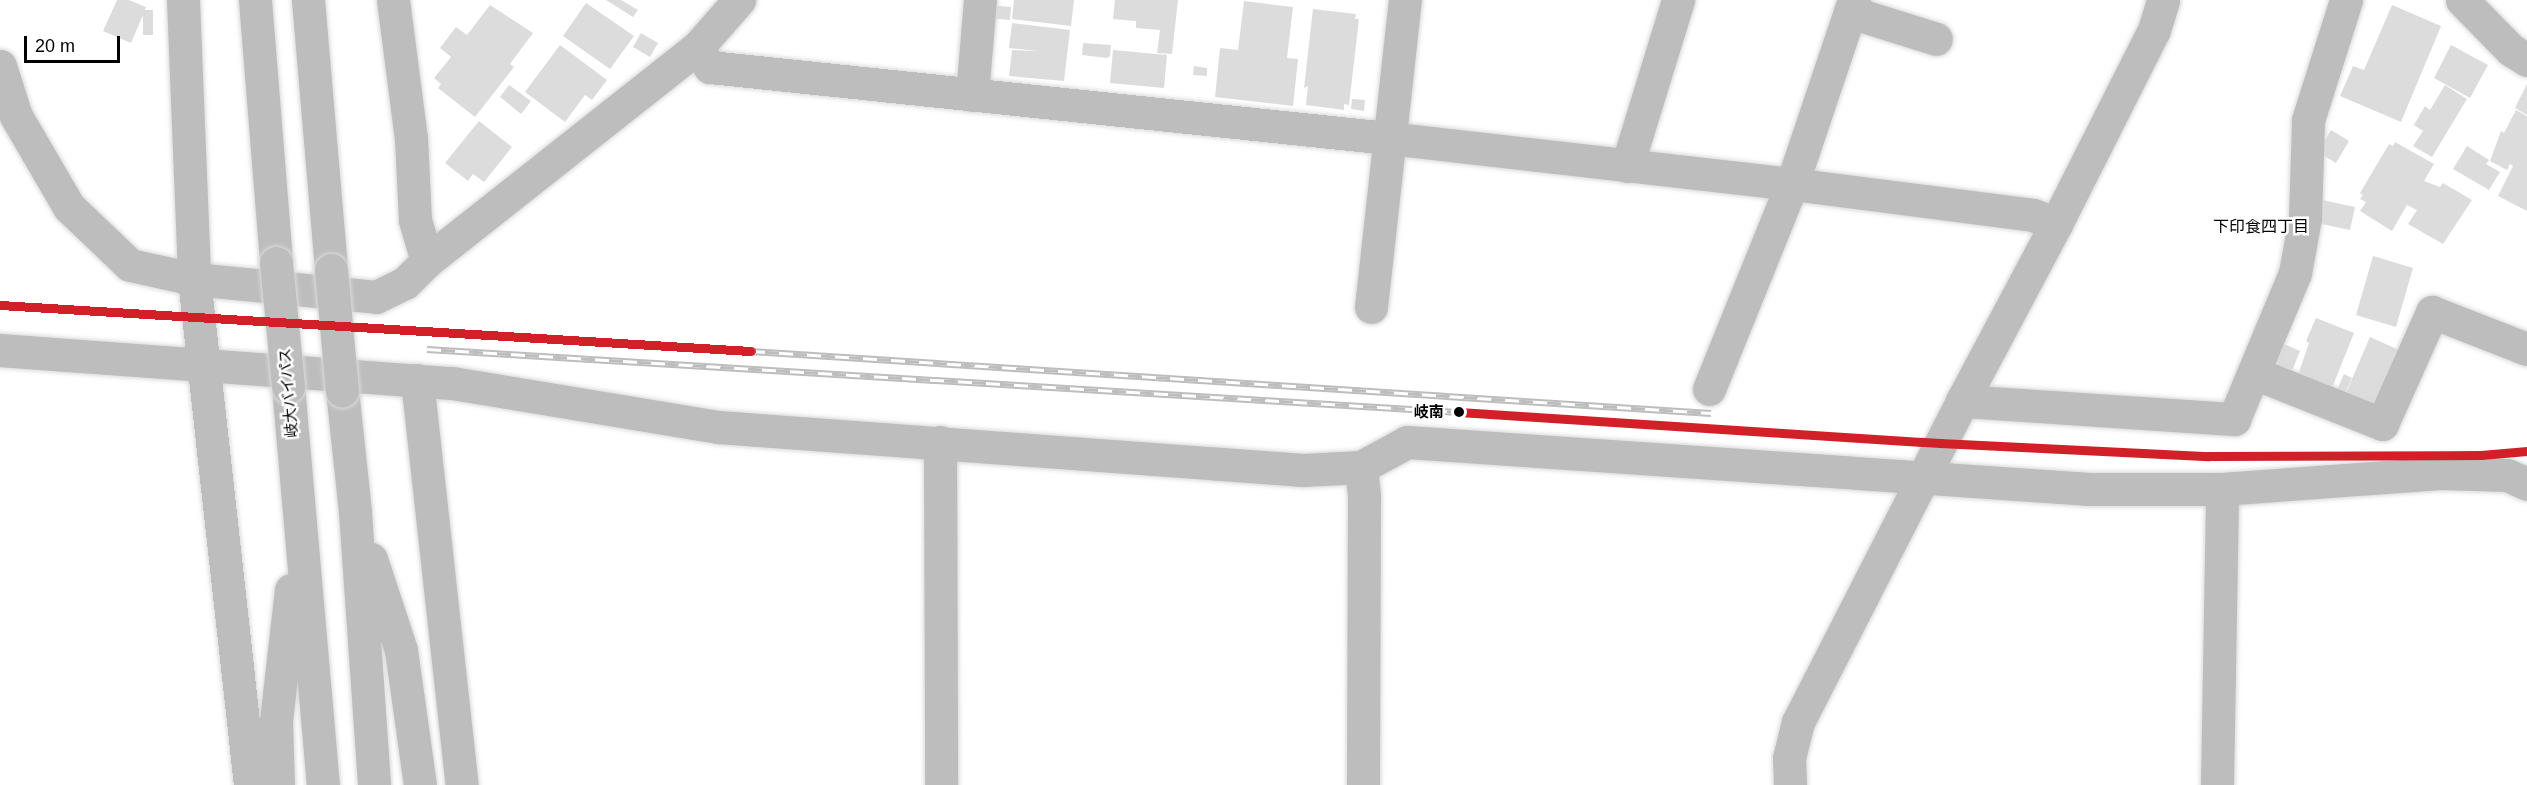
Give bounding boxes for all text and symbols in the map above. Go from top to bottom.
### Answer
scale bar [27,24,123,62]
text: 20 m [35,36,75,56]
district label: 下印食四丁目 [2213,217,2309,237]
street label: 岐大バイパス [275,347,301,439]
marker: 岐南 [1449,402,1469,422]
place label: 岐南 [1414,403,1444,421]

